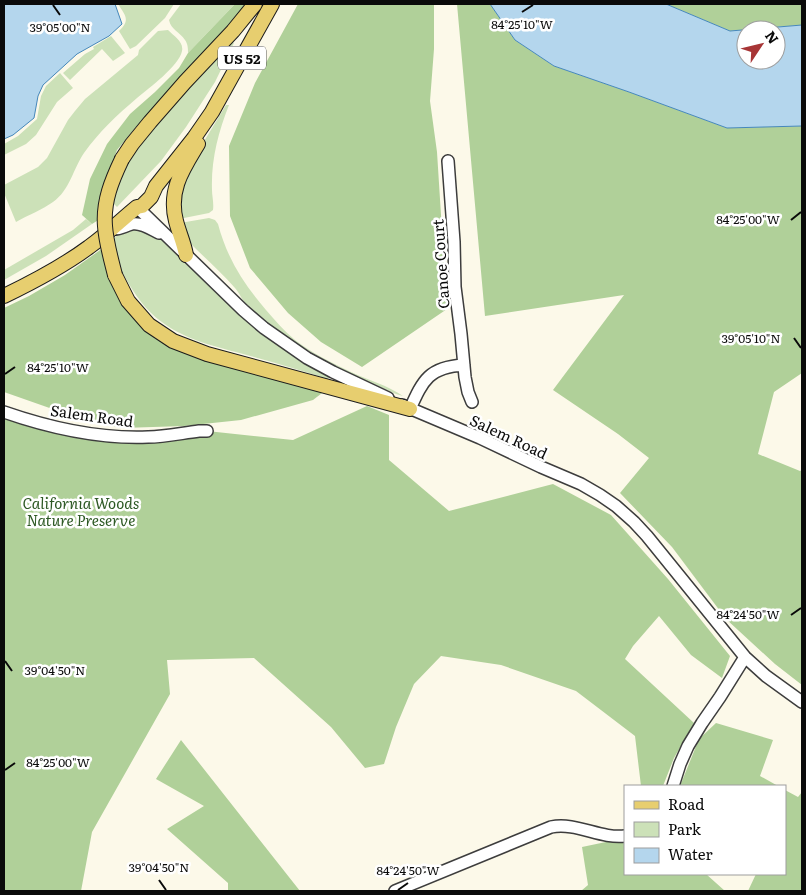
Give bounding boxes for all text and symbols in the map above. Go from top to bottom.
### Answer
text: 84°25'10"W [491,15,553,33]
text: 39°05'00"N [29,18,91,36]
north arrow [736,20,786,70]
text: N [761,26,784,48]
road number: US 52 [218,46,266,70]
text: 84°25'00"W [716,210,780,228]
street label: Canoe Court [425,219,455,309]
text: 39°05'10"N [721,329,781,347]
text: 84°25'10"W [27,358,89,376]
street label: Salem Road [49,398,135,432]
street label: Salem Road [466,408,552,464]
park label: California Woods Nature Preserve [23,491,139,531]
text: 84°24'50"W [716,605,780,623]
text: 39°04'50"N [25,661,85,679]
text: 84°25'00"W [26,753,90,771]
legend [624,785,786,875]
text: Road [668,792,704,815]
text: Park [668,817,702,840]
text: Water [668,842,713,865]
text: 39°04'50"N [129,858,189,876]
text: 84°24'50"W [376,861,440,879]

